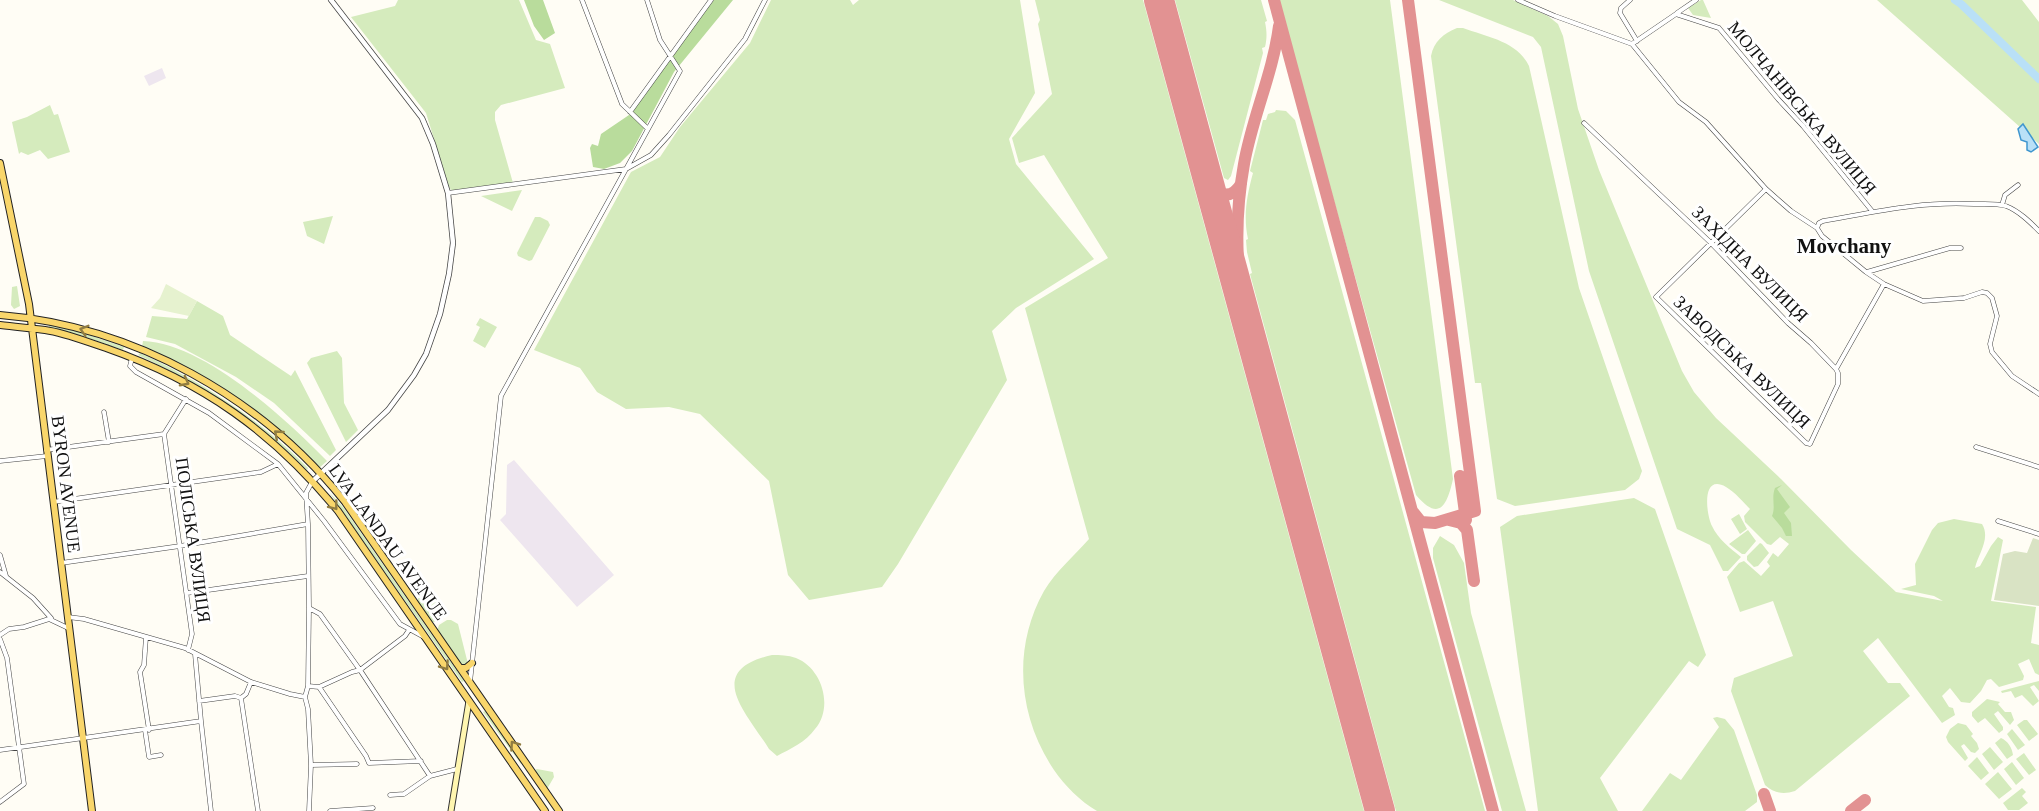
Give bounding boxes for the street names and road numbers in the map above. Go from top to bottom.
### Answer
street label: МОЛЧАНІВСЬКА ВУЛИЦЯ [1724,18,1880,198]
street label: ЗАХІДНА ВУЛИЦЯ [1688,202,1812,326]
street label: ЗАВОДСЬКА ВУЛИЦЯ [1670,292,1814,432]
street label: BYRON AVENUE [48,414,84,554]
street label: ПОЛІСЬКА ВУЛИЦЯ [172,456,214,624]
street label: LVA LANDAU AVENUE [325,460,451,624]

